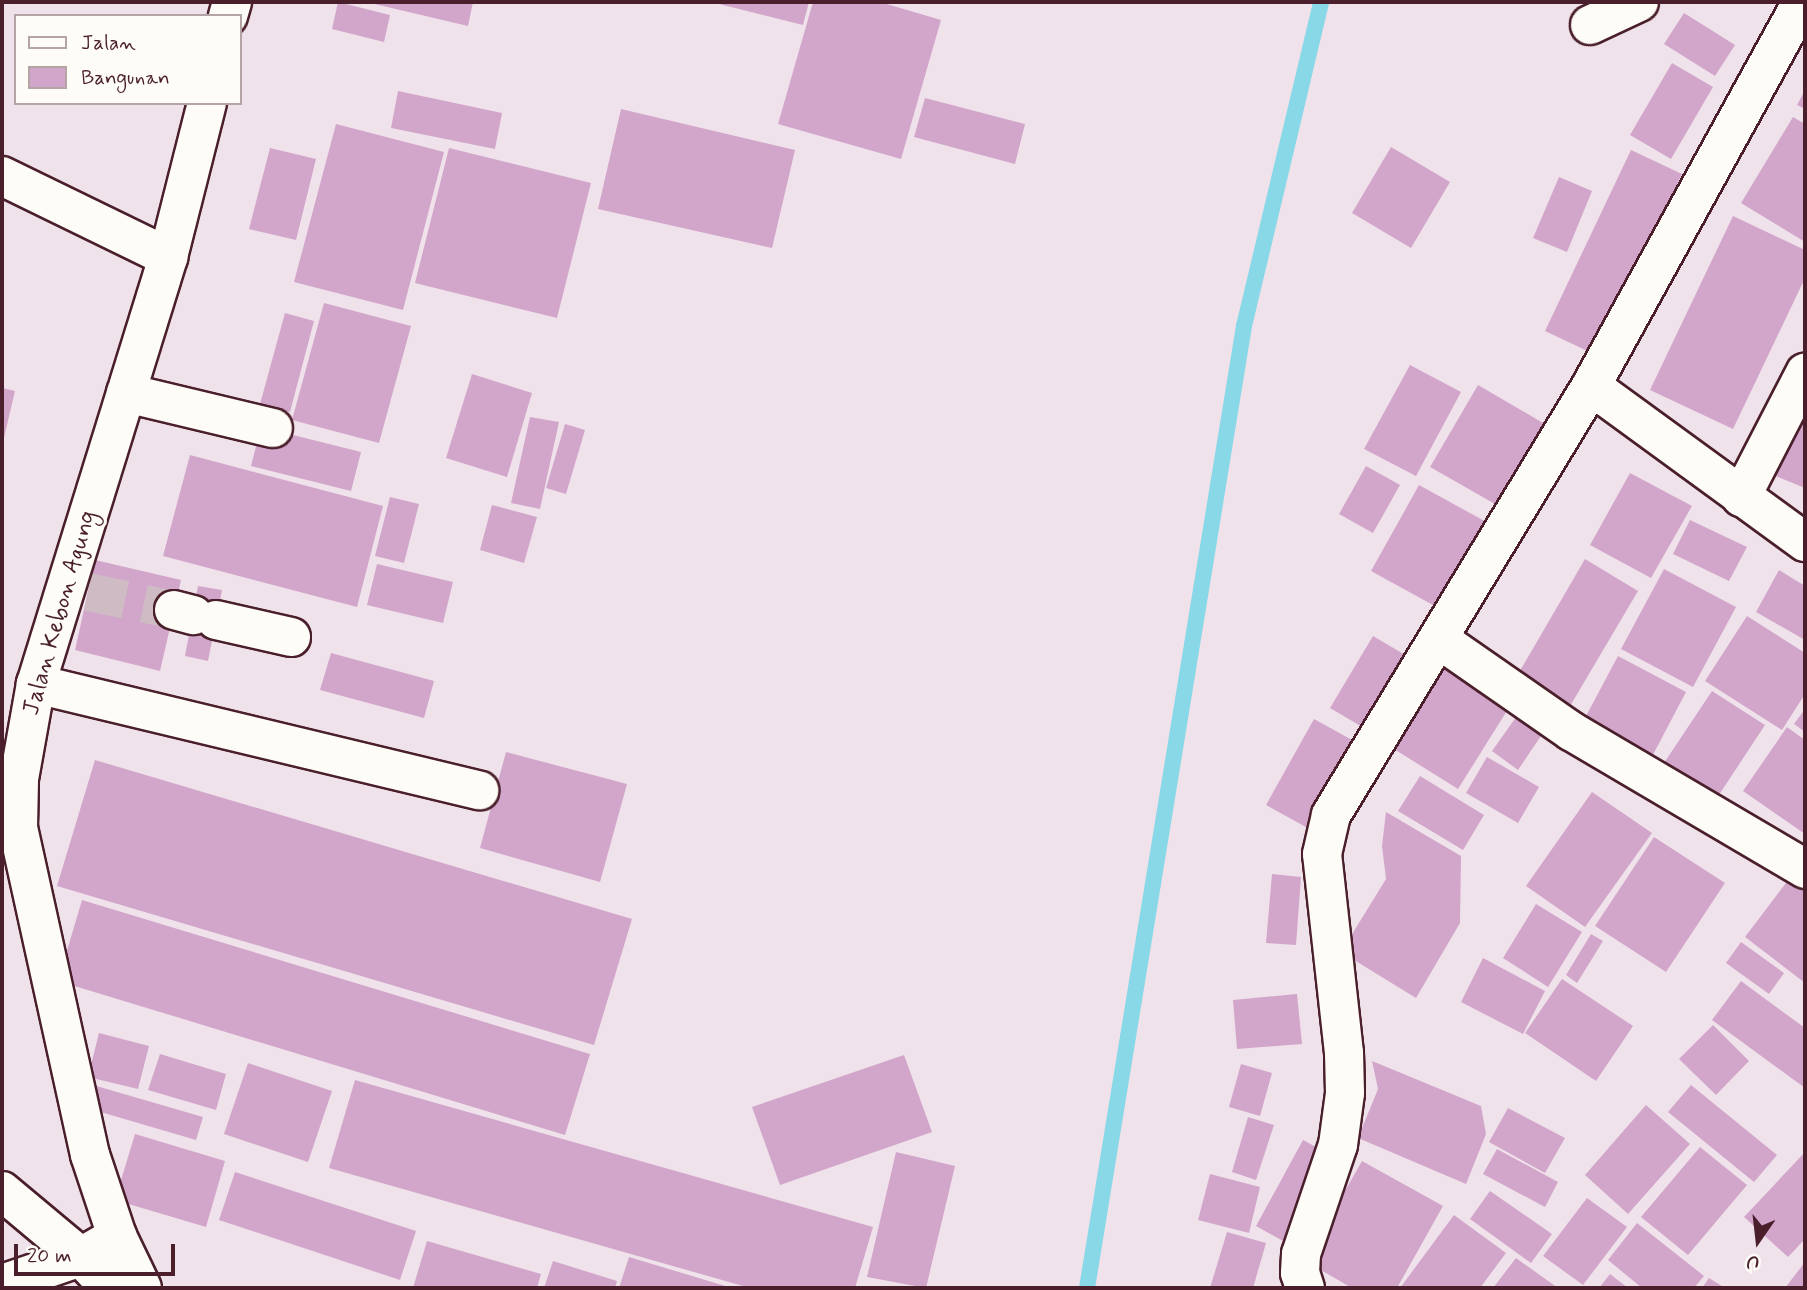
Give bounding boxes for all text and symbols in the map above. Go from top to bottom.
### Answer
legend [14,14,242,105]
text: Jalan [81,29,136,57]
text: Bangunan [81,64,170,92]
street label: Jalan Kebon Agung [18,509,102,717]
north arrow [1723,1206,1793,1276]
scale bar [18,1230,178,1274]
text: 20 m [27,1242,72,1270]
text: U [1744,1248,1762,1275]

